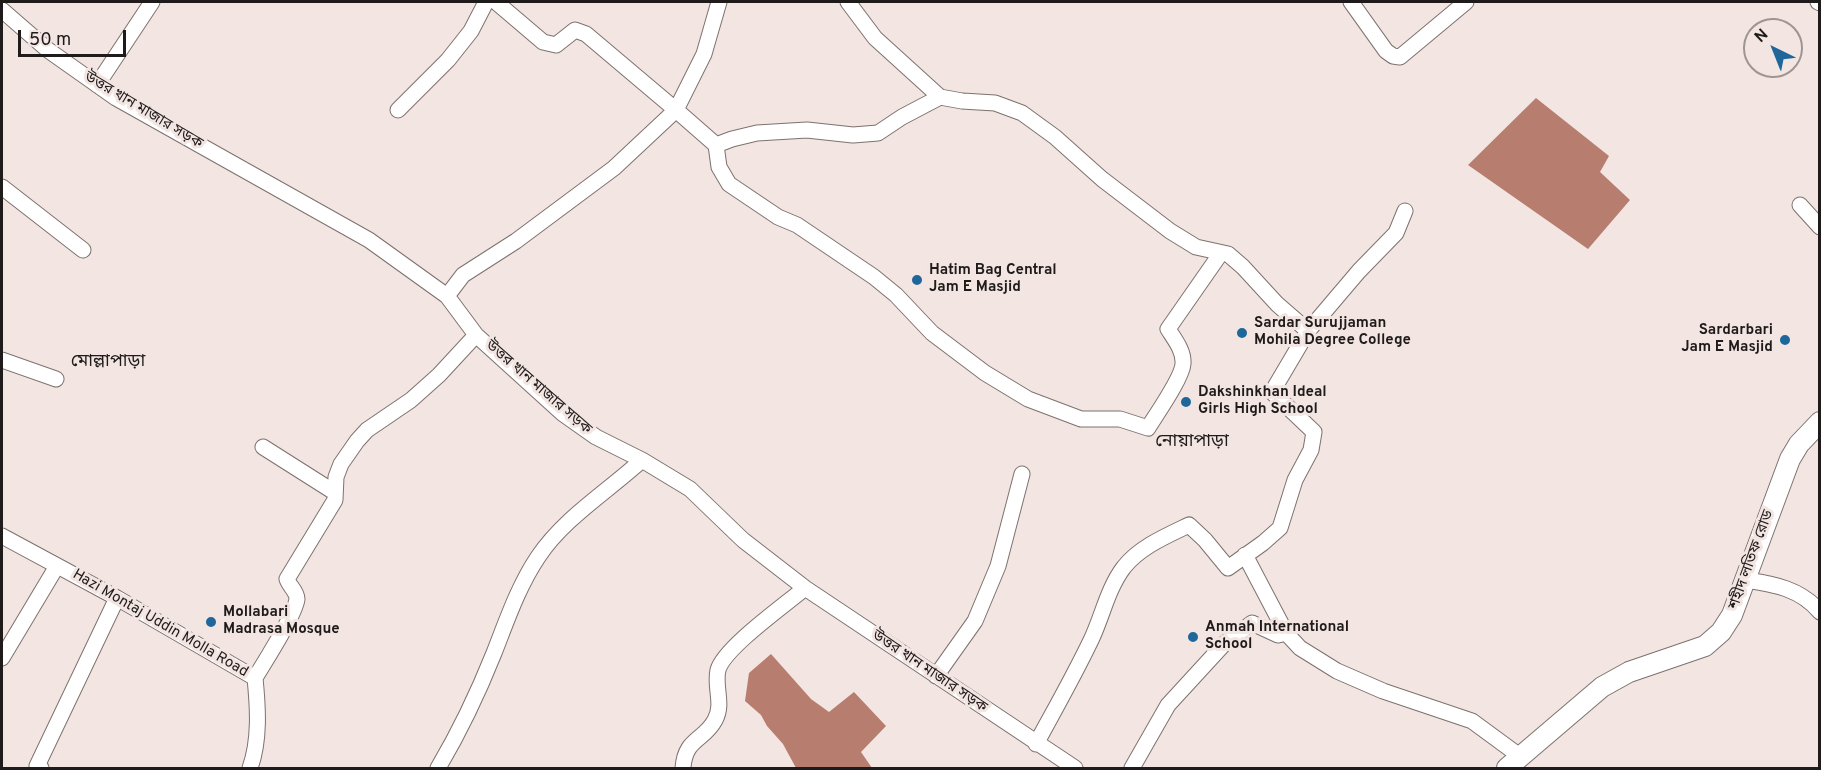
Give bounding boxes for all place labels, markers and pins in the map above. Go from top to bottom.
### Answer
place label: Hatim Bag Central Jam E Masjid [929,262,1057,297]
marker: Hatim Bag Central Jam E Masjid [910,273,924,287]
place label: Sardar Surujjaman Mohila Degree College [1254,315,1411,350]
place label: Sardarbari Jam E Masjid [1681,322,1773,357]
marker: Sardar Surujjaman Mohila Degree College [1235,326,1249,340]
marker: Sardarbari Jam E Masjid [1778,333,1792,347]
place label: Dakshinkhan Ideal Girls High School [1198,384,1327,419]
marker: Dakshinkhan Ideal Girls High School [1179,395,1193,409]
place label: Mollabari Madrasa Mosque [223,604,340,639]
marker: Mollabari Madrasa Mosque [204,615,218,629]
place label: Anmah International School [1205,619,1349,654]
marker: Anmah International School [1186,630,1200,644]

